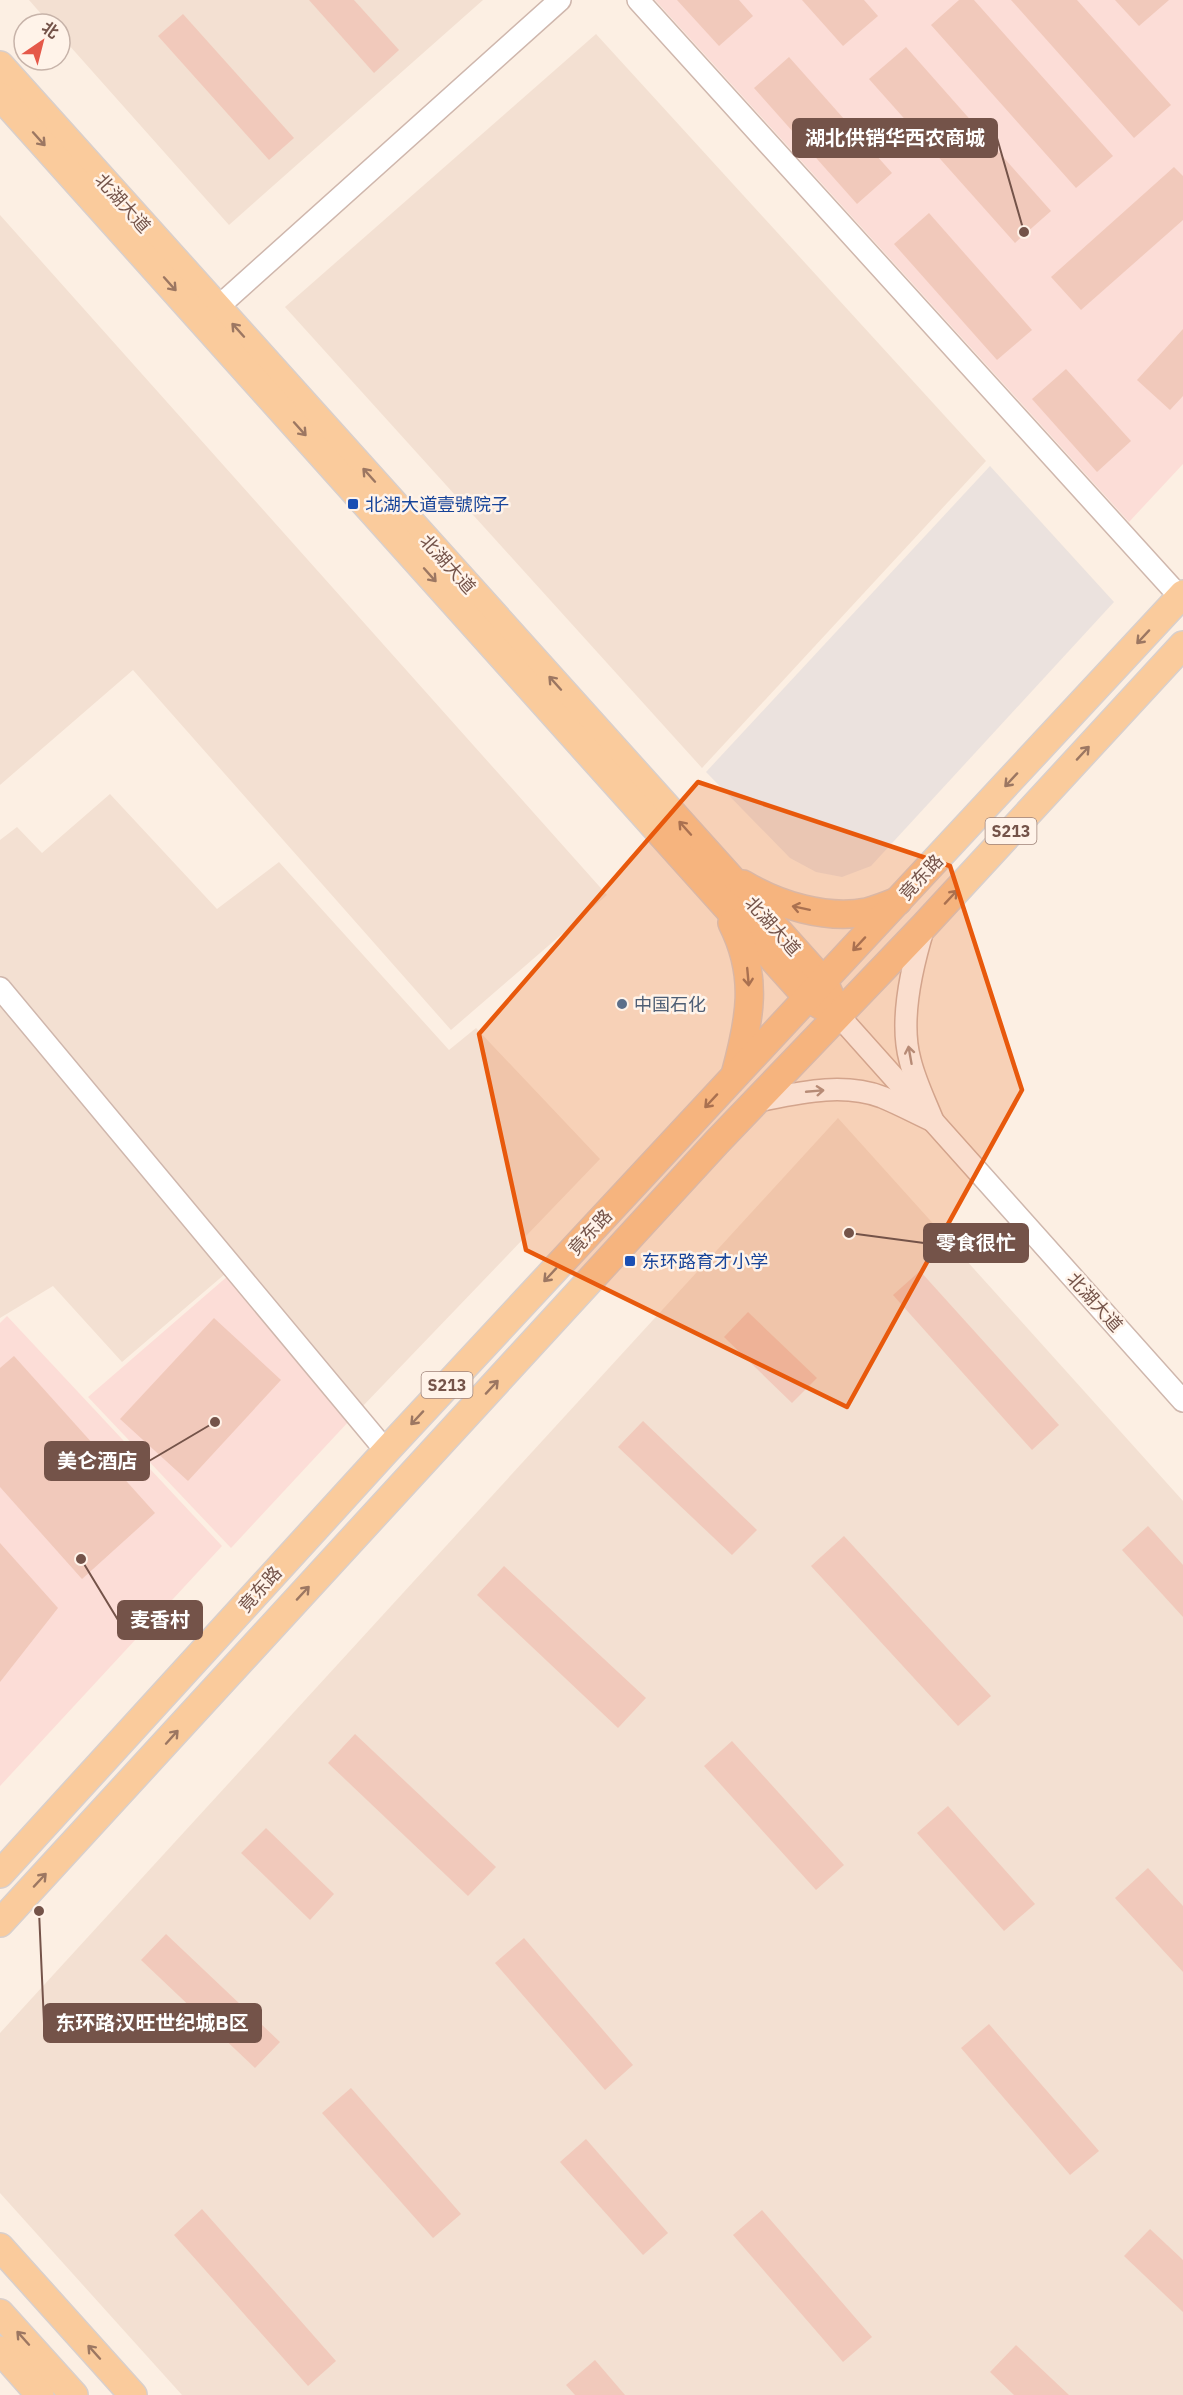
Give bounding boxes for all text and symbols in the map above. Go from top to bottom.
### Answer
north arrow [12,12,72,72]
text: 北 [38,17,63,42]
callout: 湖北供销华西农商城 [793,119,997,157]
text: 湖北供销华西农商城 [805,124,985,151]
one-way arrow [32,131,46,146]
street label: 北湖大道 [90,169,156,237]
one-way arrow [163,276,177,291]
one-way arrow [231,323,245,338]
one-way arrow [293,422,307,437]
one-way arrow [362,468,376,483]
place label: 北湖大道壹號院子 [365,493,509,516]
marker: 北湖大道壹號院子 [346,497,360,511]
street label: 北湖大道 [415,530,481,598]
one-way arrow [423,567,437,582]
one-way arrow [1136,629,1150,644]
one-way arrow [548,676,562,691]
one-way arrow [1076,746,1090,761]
one-way arrow [1004,772,1018,787]
road number: S213 [986,818,1036,844]
one-way arrow [678,821,692,836]
street label: 竟东路 [894,849,948,905]
one-way arrow [944,890,958,905]
street label: 北湖大道 [740,892,806,960]
one-way arrow [792,902,811,913]
one-way arrow [852,936,866,951]
one-way arrow [743,967,754,986]
place label: 中国石化 [634,993,706,1016]
marker: 中国石化 [615,997,629,1011]
one-way arrow [904,1046,915,1065]
one-way arrow [804,1085,824,1096]
one-way arrow [704,1094,719,1109]
street label: 竟东路 [563,1204,617,1260]
callout: 零食很忙 [924,1224,1028,1262]
text: 零食很忙 [936,1229,1016,1256]
place label: 东环路育才小学 [642,1250,768,1273]
marker: 东环路育才小学 [623,1254,637,1268]
one-way arrow [543,1267,557,1282]
street label: 北湖大道 [1062,1268,1128,1336]
road number: S213 [422,1372,472,1398]
one-way arrow [485,1380,499,1395]
one-way arrow [410,1410,424,1425]
callout: 美仑酒店 [45,1442,149,1480]
text: 美仑酒店 [57,1447,137,1474]
street label: 竟东路 [233,1561,287,1617]
one-way arrow [296,1586,310,1601]
callout: 麦香村 [118,1601,202,1639]
text: 麦香村 [130,1606,190,1633]
one-way arrow [165,1730,179,1745]
one-way arrow [33,1873,47,1888]
callout: 东环路汉旺世纪城B区 [44,2004,261,2042]
text: 东环路汉旺世纪城B区 [55,2009,249,2036]
one-way arrow [16,2331,30,2346]
one-way arrow [87,2344,101,2359]

